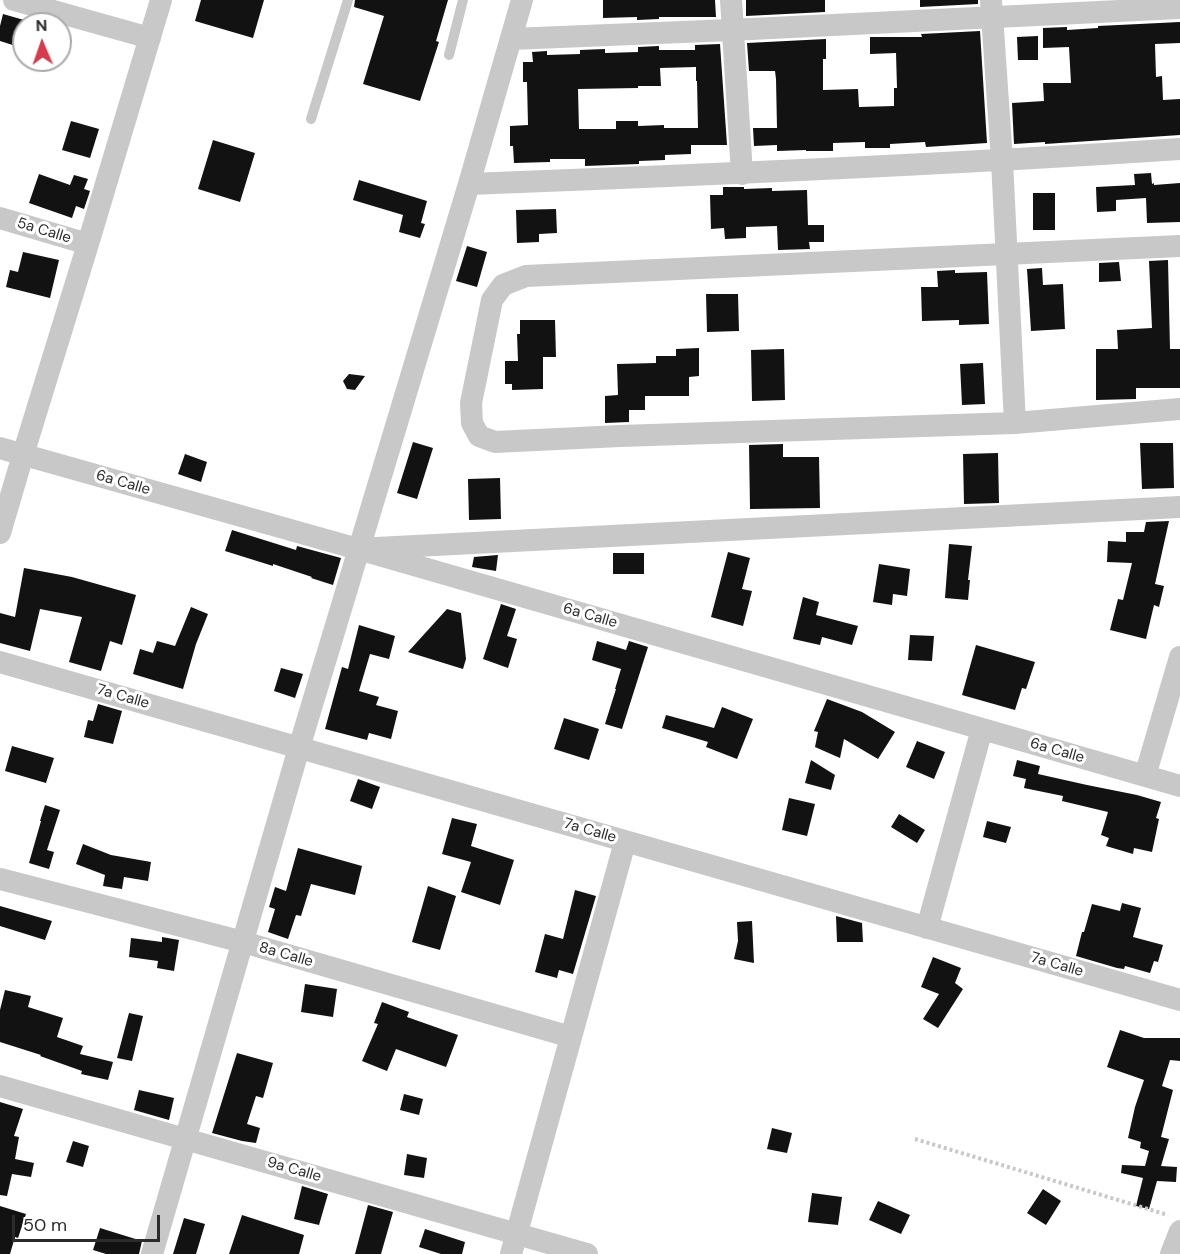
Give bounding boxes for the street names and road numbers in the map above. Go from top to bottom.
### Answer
street label: 5a Calle [15,214,73,248]
street label: 6a Calle [94,467,152,499]
street label: 6a Calle [561,600,619,632]
street label: 7a Calle [95,681,151,713]
street label: 6a Calle [1028,735,1086,767]
street label: 7a Calle [562,815,618,847]
street label: 8a Calle [257,939,315,971]
street label: 7a Calle [1029,949,1085,981]
street label: 9a Calle [265,1154,323,1186]

